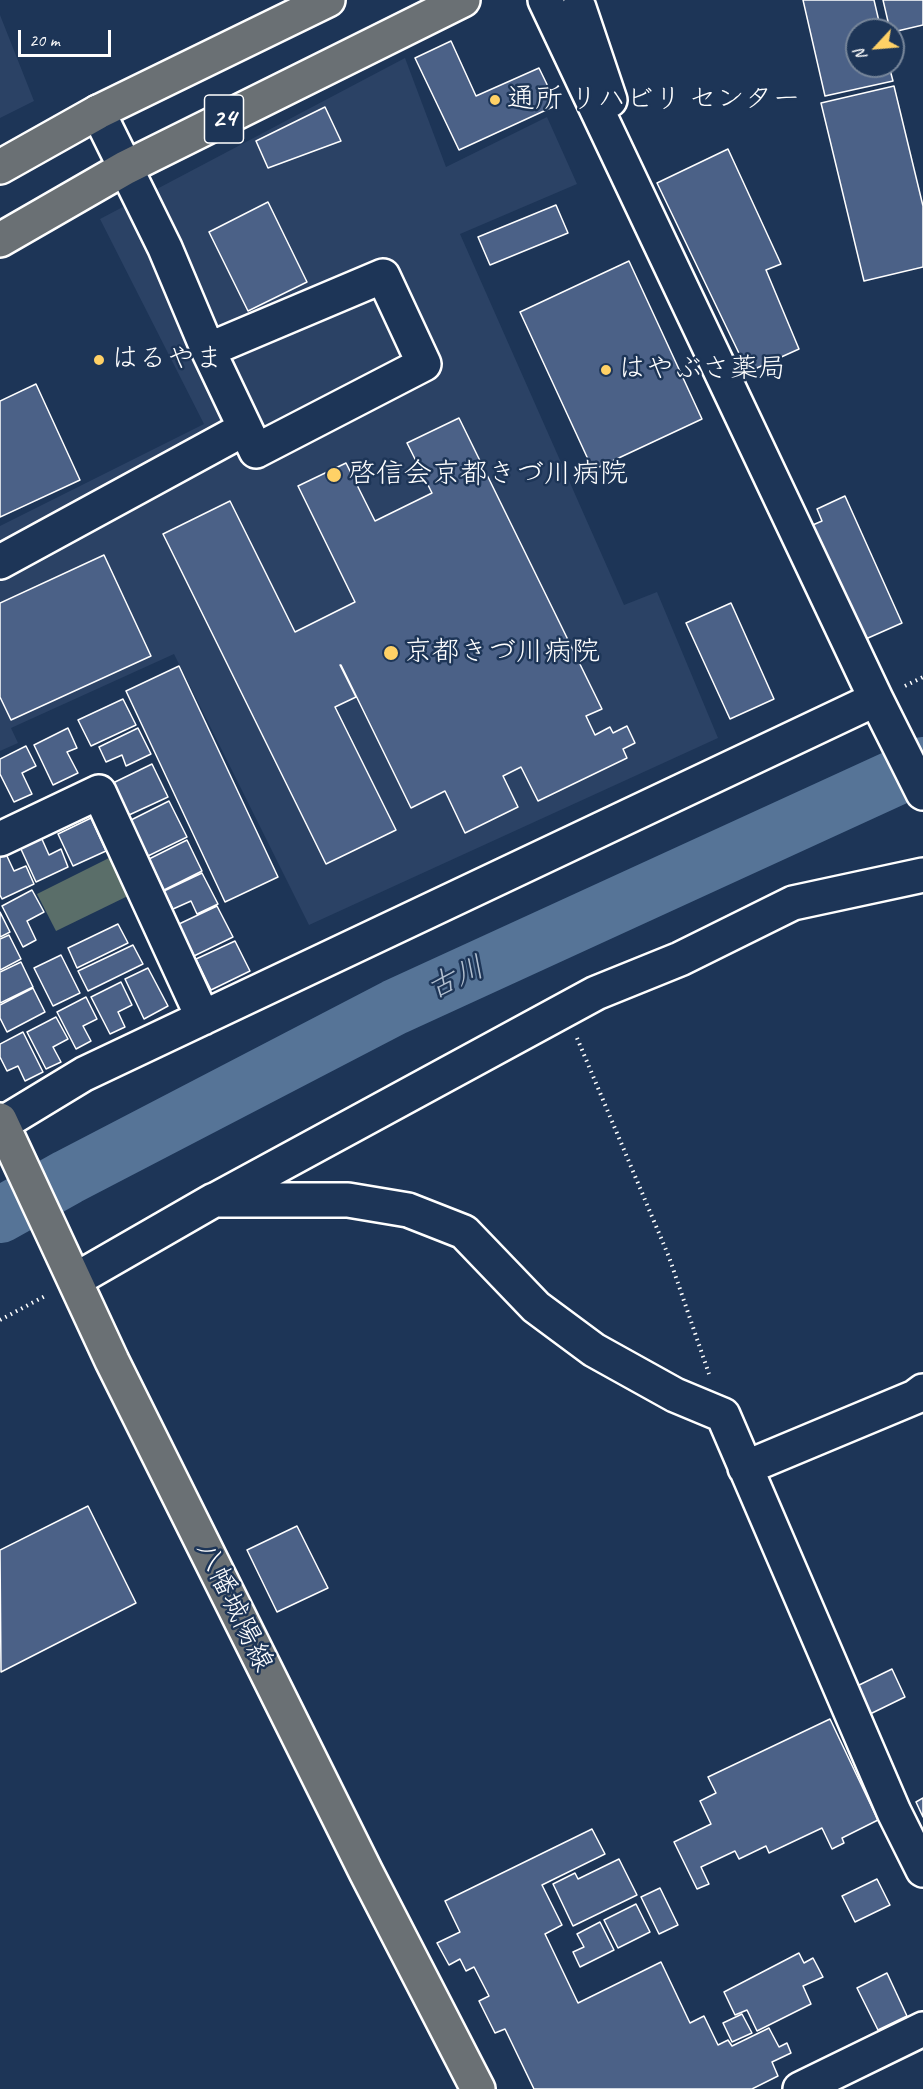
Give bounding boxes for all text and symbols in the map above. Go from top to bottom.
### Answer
scale bar [21,18,114,56]
north arrow [845,18,905,78]
text: 20 m [29,29,60,51]
text: N [849,46,872,64]
place label: 通所 リハビリ センター [507,83,801,117]
marker: 通所 リハビリ センター [488,93,502,107]
road number: 24 [204,95,244,143]
place label: はるやま [111,343,223,377]
marker: はるやま [92,353,106,367]
place label: はやぶさ薬局 [618,353,786,387]
marker: はやぶさ薬局 [599,363,613,377]
place label: 啓信会京都きづ川病院 [348,458,628,492]
marker: 啓信会京都きづ川病院 [325,466,343,484]
place label: 京都きづ川病院 [404,636,600,670]
marker: 京都きづ川病院 [382,644,400,662]
water label: 古川 [421,950,491,1008]
street label: 八幡城陽線 [188,1537,280,1677]

